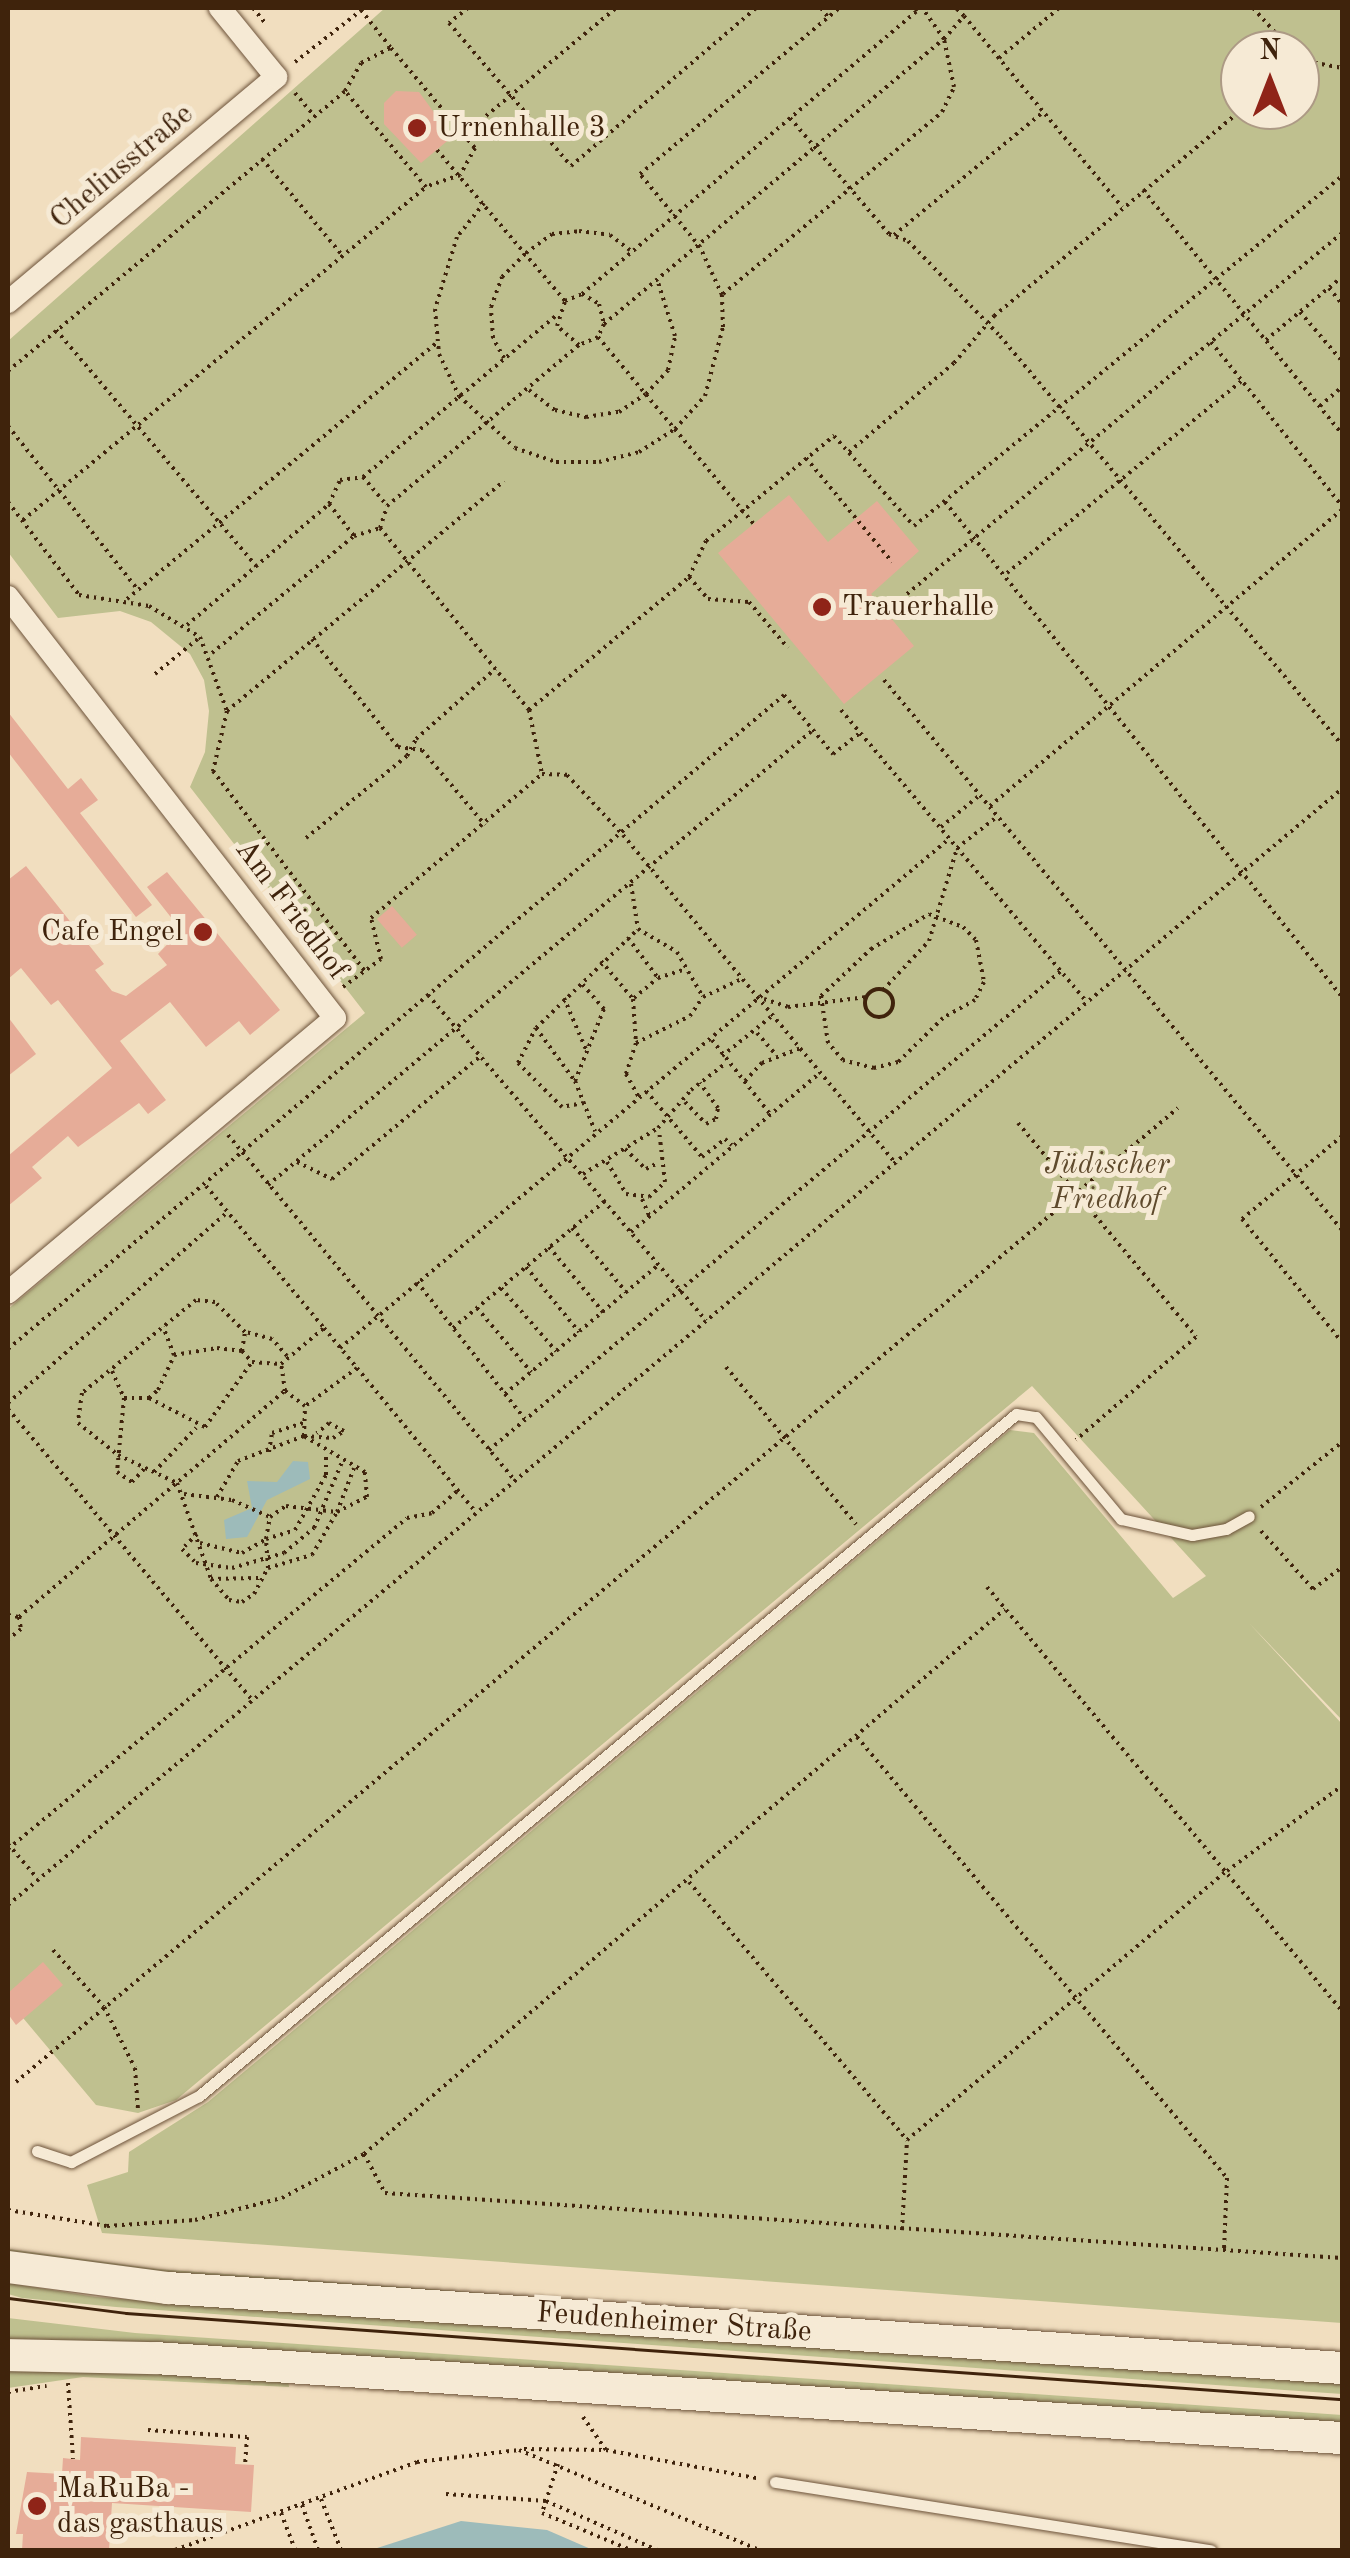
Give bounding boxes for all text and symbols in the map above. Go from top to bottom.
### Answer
north arrow [1220,30,1320,130]
text: N [1259,38,1281,66]
street label: Cheliusstraße [43,97,201,237]
place label: Urnenhalle 3 [437,110,606,146]
marker: Urnenhalle 3 [406,117,428,139]
place label: Trauerhalle [842,589,994,625]
marker: Trauerhalle [811,596,833,618]
street label: Am Friedhof [227,833,355,987]
place label: Cafe Engel [41,914,183,950]
marker: Cafe Engel [192,921,214,943]
park label: Jüdischer Friedhof [1044,1147,1170,1218]
street label: Feudenheimer Straße [535,2295,813,2351]
place label: MaRuBa - das gasthaus [57,2471,224,2542]
marker: MaRuBa - das gasthaus [26,2495,48,2517]

